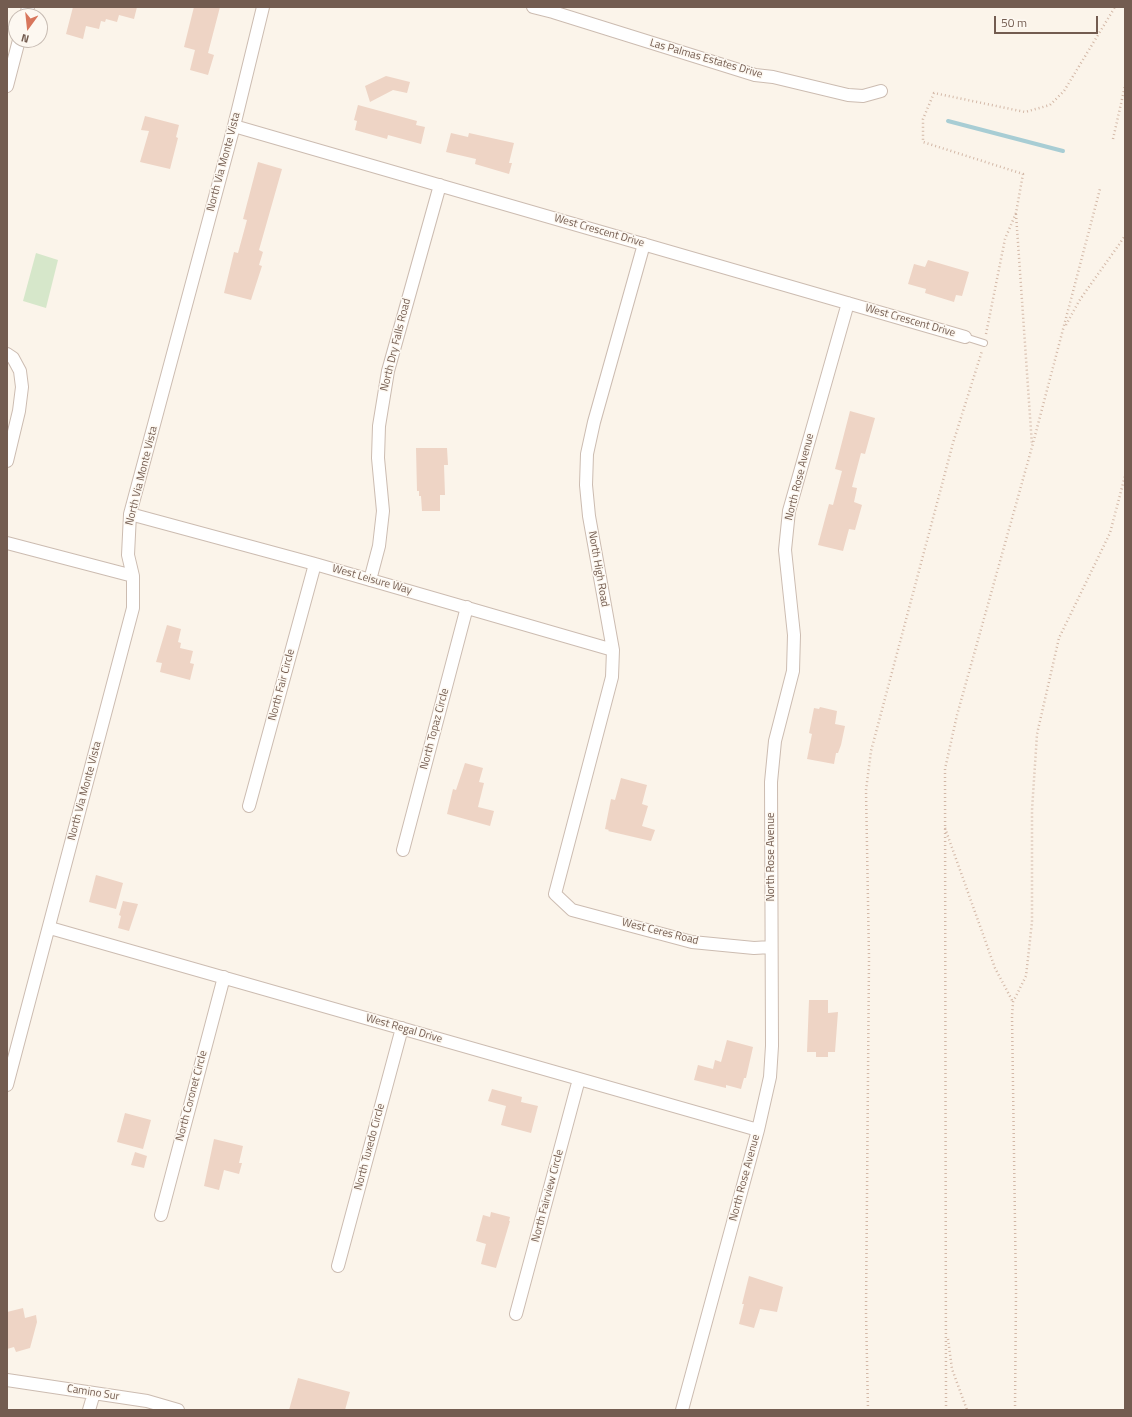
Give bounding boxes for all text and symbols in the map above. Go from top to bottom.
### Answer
north arrow [8,8,48,48]
scale bar [996,8,1100,34]
text: 50 m [1001,13,1027,32]
text: N [19,30,31,47]
street label: Las Palmas Estates Drive [648,37,764,81]
street label: North Via Monte Vista [204,111,244,213]
street label: West Crescent Drive [552,212,646,250]
street label: North Dry Falls Road [378,297,414,393]
street label: West Crescent Drive [863,302,957,340]
street label: North Via Monte Vista [123,425,161,527]
street label: North Rose Avenue [783,432,817,522]
street label: North High Road [585,530,611,608]
street label: West Leisure Way [330,562,414,598]
street label: North Fair Circle [266,648,298,722]
street label: North Topaz Circle [418,687,452,771]
street label: North Via Monte Vista [65,740,105,842]
street label: North Rose Avenue [764,812,778,902]
street label: West Ceres Road [620,916,700,948]
street label: West Regal Drive [364,1012,444,1046]
street label: North Coronet Circle [174,1049,210,1143]
street label: North Tuxedo Circle [352,1102,388,1192]
street label: North Rose Avenue [727,1133,763,1223]
street label: North Fairview Circle [529,1148,567,1244]
street label: Camino Sur [66,1382,120,1404]

